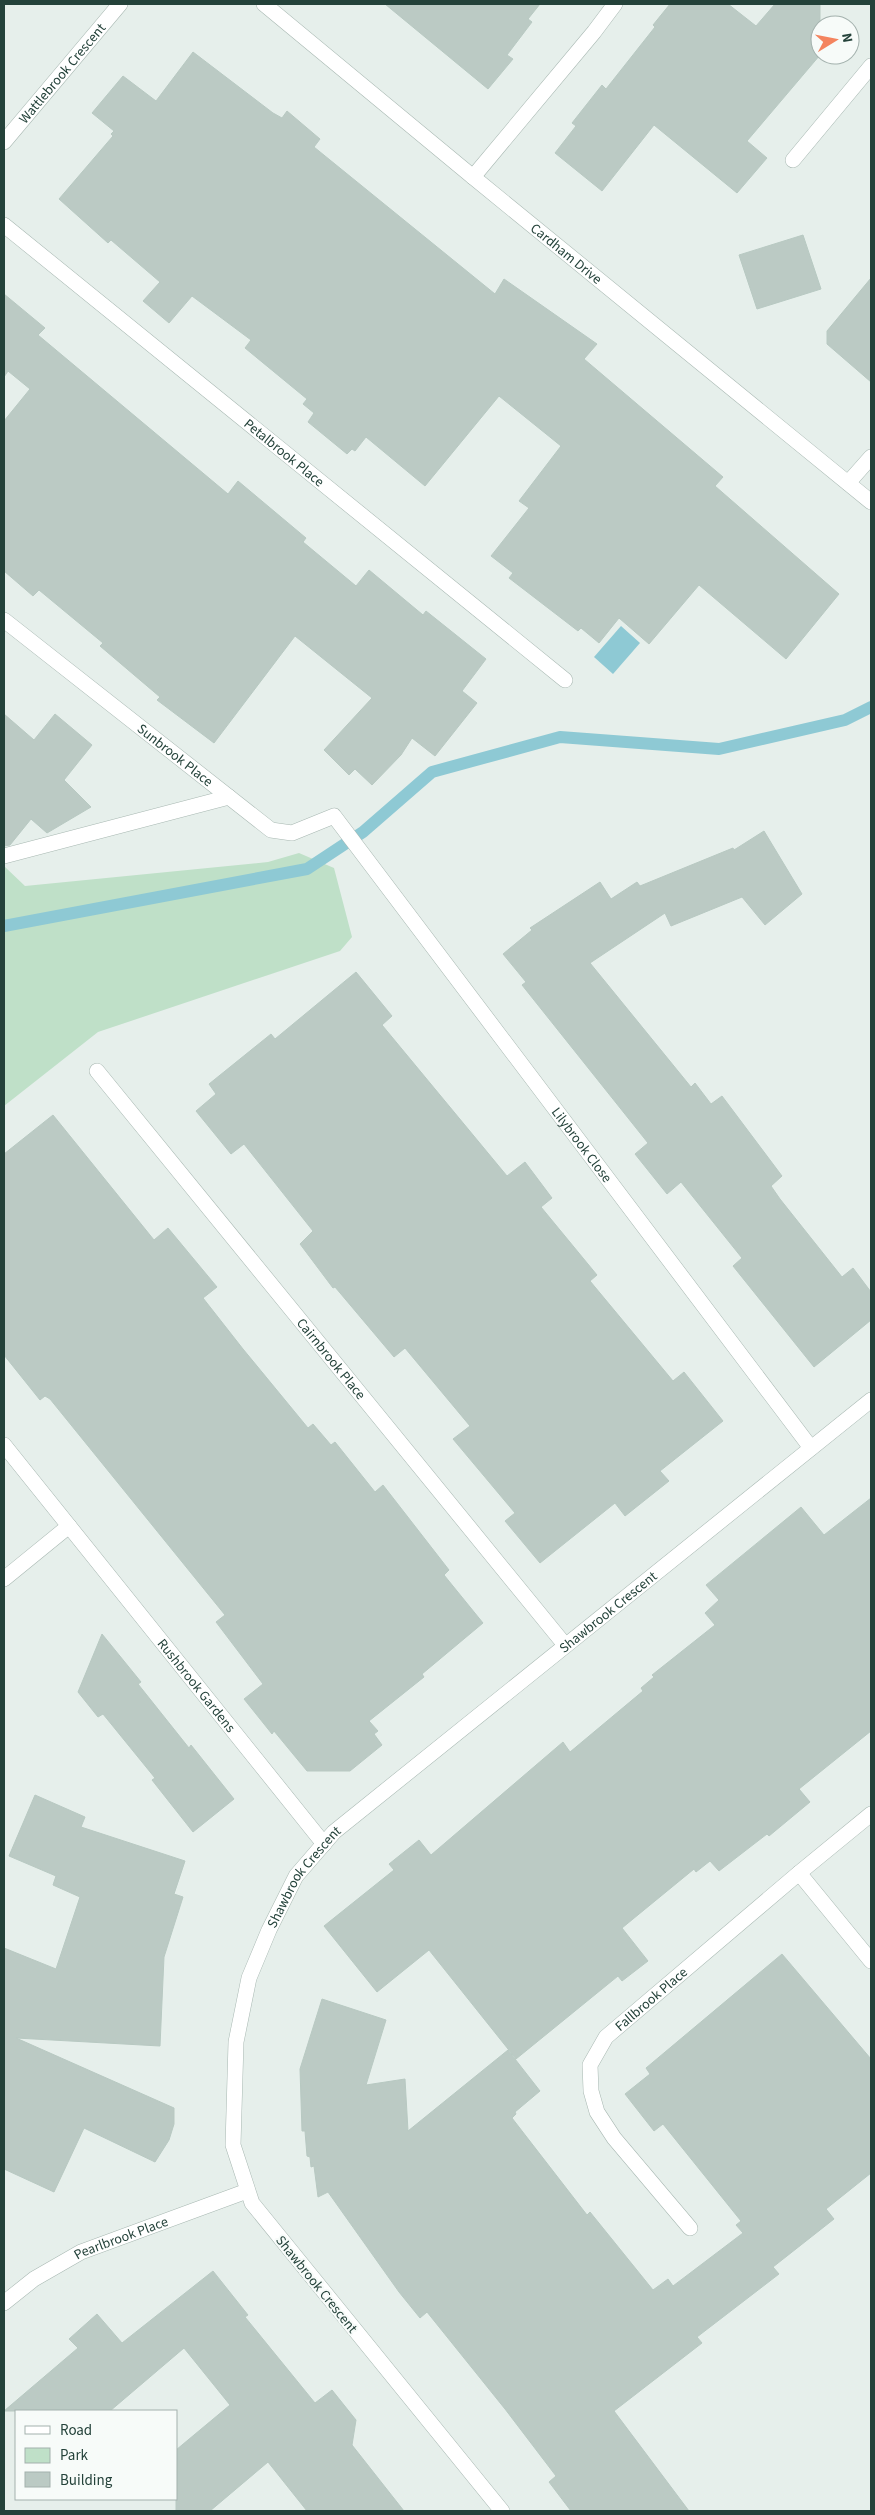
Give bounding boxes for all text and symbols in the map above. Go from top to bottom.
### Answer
north arrow [810,15,860,65]
street label: Wattlebrook Crescent [15,19,111,128]
text: N [836,32,857,44]
street label: Cardham Drive [526,219,606,289]
street label: Petalbrook Place [239,414,328,492]
street label: Sunbrook Place [132,719,217,792]
street label: Lilybrook Close [546,1103,616,1187]
street label: Cairnbrook Place [291,1314,370,1404]
street label: Shawbrook Crescent [555,1567,662,1658]
street label: Rushbrook Gardens [152,1635,240,1737]
street label: Shawbrook Crescent [263,1821,346,1932]
street label: Fallbrook Place [611,1963,692,2036]
street label: Pearlbrook Place [70,2212,171,2265]
street label: Shawbrook Crescent [271,2232,362,2338]
legend [15,2410,178,2500]
text: Road [60,2420,92,2441]
text: Park [60,2445,89,2466]
text: Building [60,2470,113,2491]

